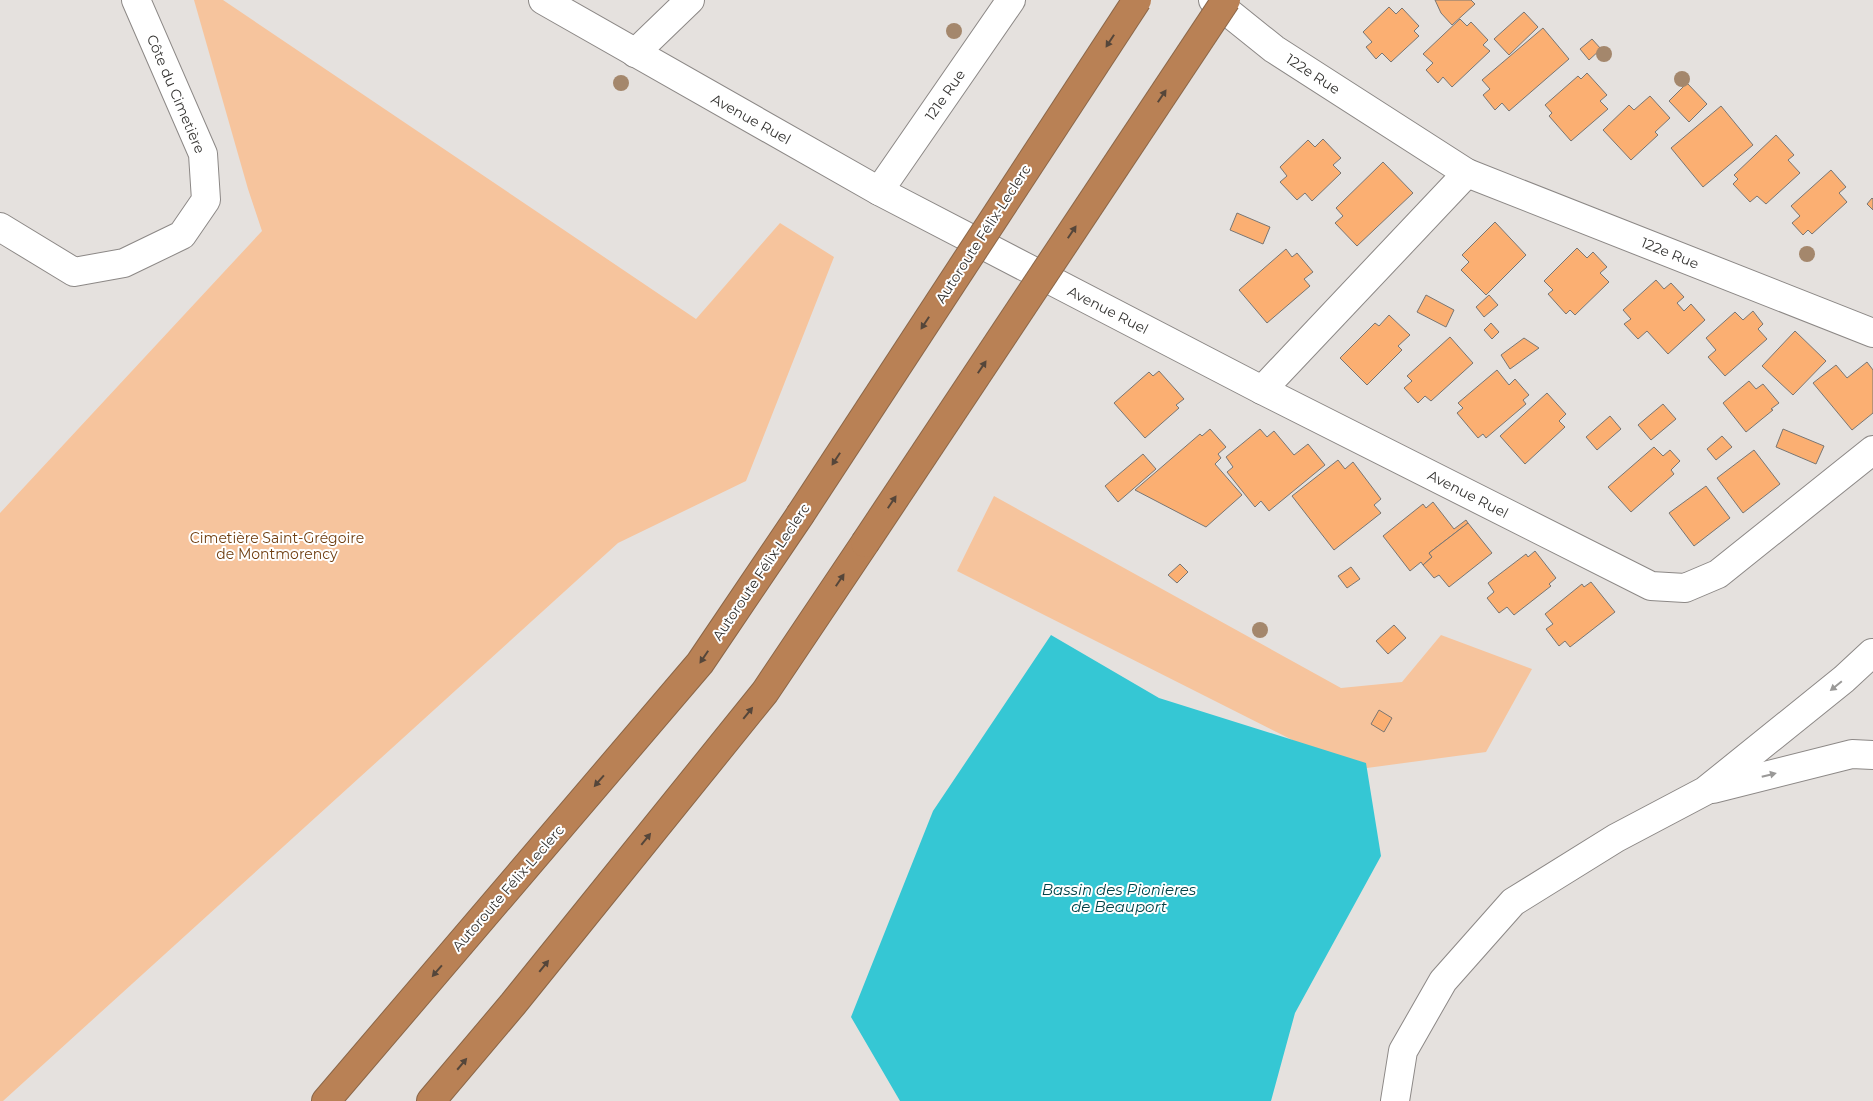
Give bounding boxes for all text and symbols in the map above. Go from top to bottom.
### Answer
street label: Côte du Cimetière [143,32,209,156]
one-way arrow [1105,34,1115,47]
street label: 122e Rue [1283,50,1343,98]
street label: 121e Rue [921,66,969,124]
street label: Avenue Ruel [708,90,794,148]
one-way arrow [1157,90,1167,103]
street label: Autoroute Félix-Leclerc [931,161,1035,307]
one-way arrow [1067,225,1077,238]
street label: 122e Rue [1638,233,1702,273]
street label: Avenue Ruel [1065,282,1151,338]
one-way arrow [920,316,930,330]
one-way arrow [977,360,987,374]
one-way arrow [831,452,841,466]
street label: Avenue Ruel [1425,466,1511,522]
one-way arrow [887,496,897,509]
street label: Autoroute Félix-Leclerc [708,500,814,644]
park label: Cimetière Saint-Grégoire de Montmorency [190,529,364,563]
one-way arrow [835,573,845,586]
one-way arrow [699,650,709,663]
one-way arrow [1830,680,1843,691]
one-way arrow [742,707,753,720]
one-way arrow [1761,771,1777,779]
one-way arrow [594,774,605,787]
street label: Autoroute Félix-Leclerc [448,821,568,955]
one-way arrow [640,833,651,846]
water label: Bassin des Pionieres de Beauport [1042,880,1197,916]
one-way arrow [538,960,549,973]
one-way arrow [431,964,443,976]
one-way arrow [457,1058,468,1071]

